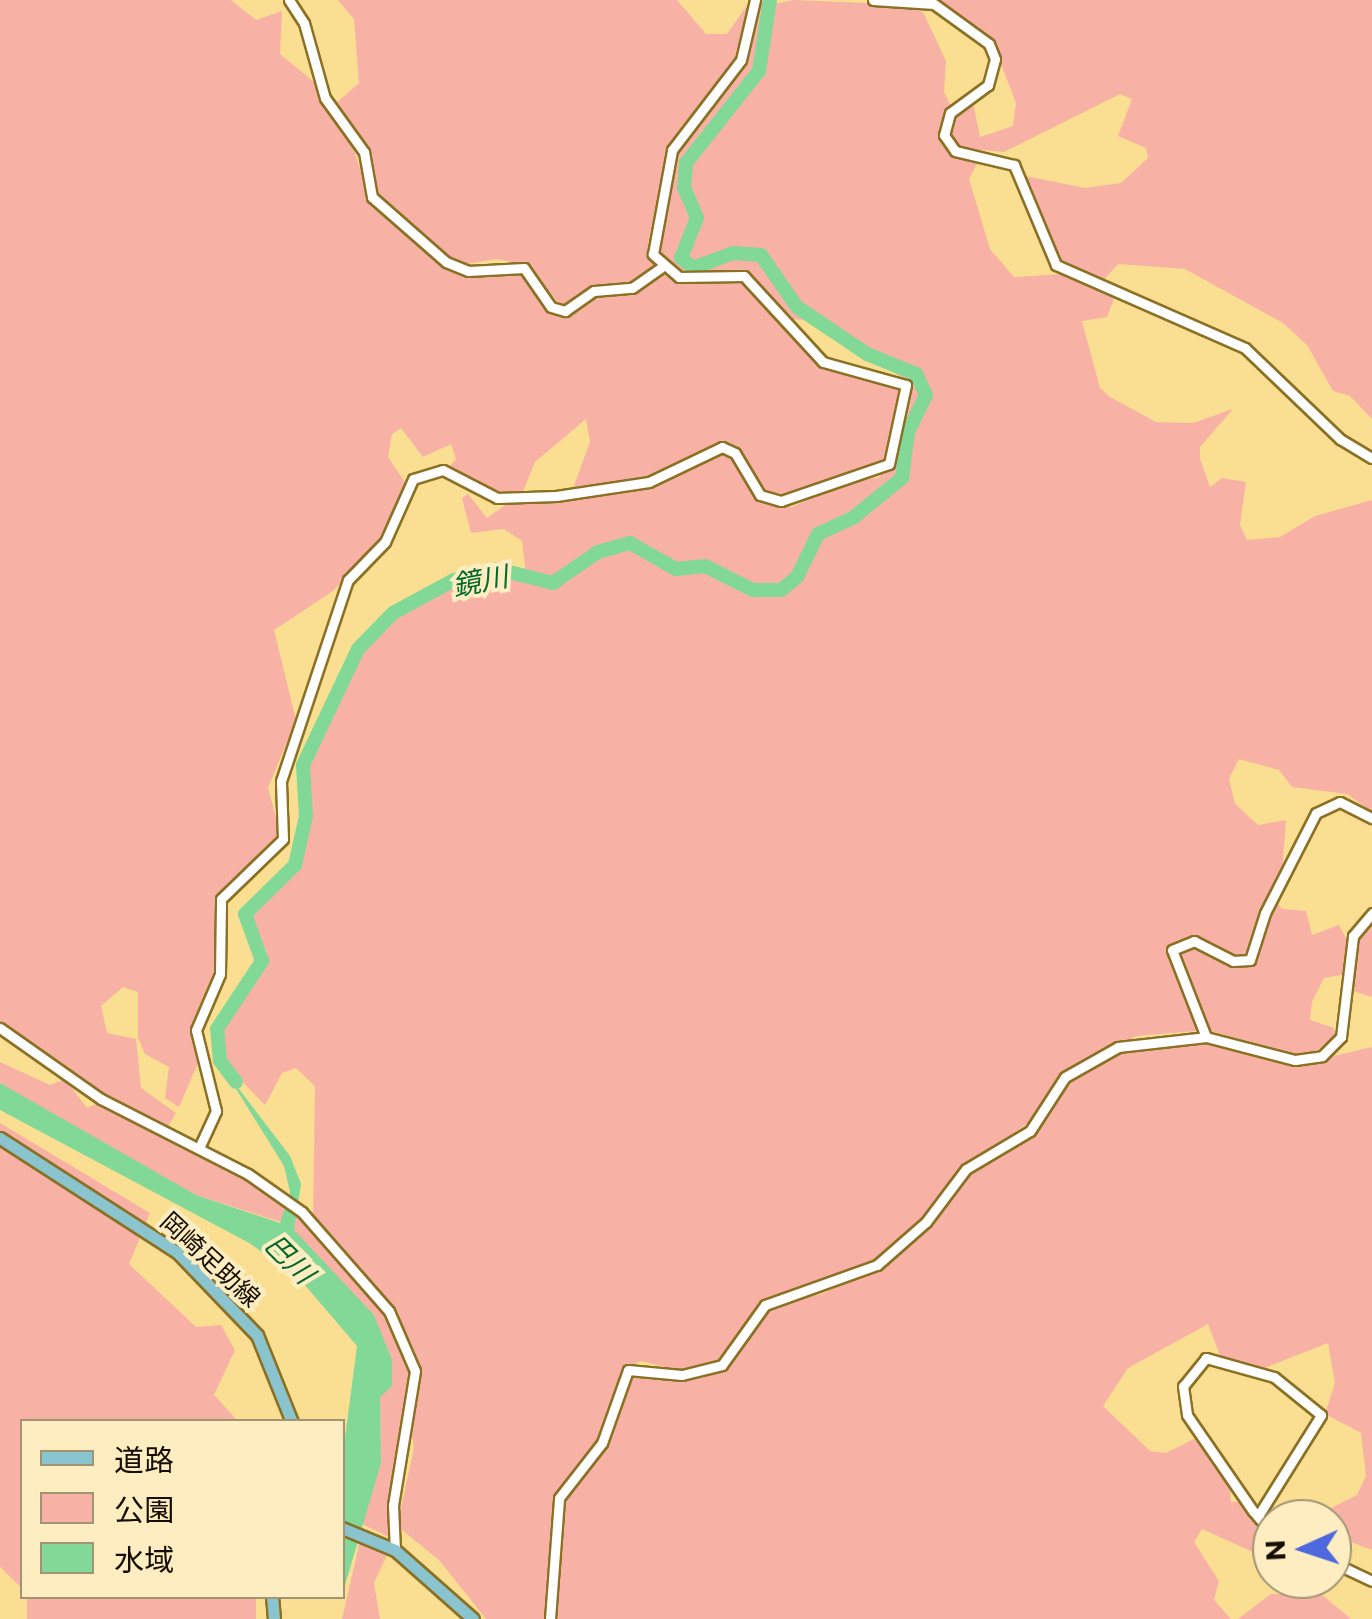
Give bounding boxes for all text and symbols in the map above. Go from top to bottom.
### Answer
water label: 鏡川 [449,558,511,602]
street label: 岡崎足助線 [155,1205,267,1313]
water label: 巴川 [258,1226,322,1290]
legend [20,1419,345,1599]
text: 道路 [114,1440,174,1477]
text: 公園 [114,1490,174,1527]
north arrow [1252,1499,1352,1599]
text: N [1257,1539,1292,1562]
text: 水域 [114,1540,174,1577]

